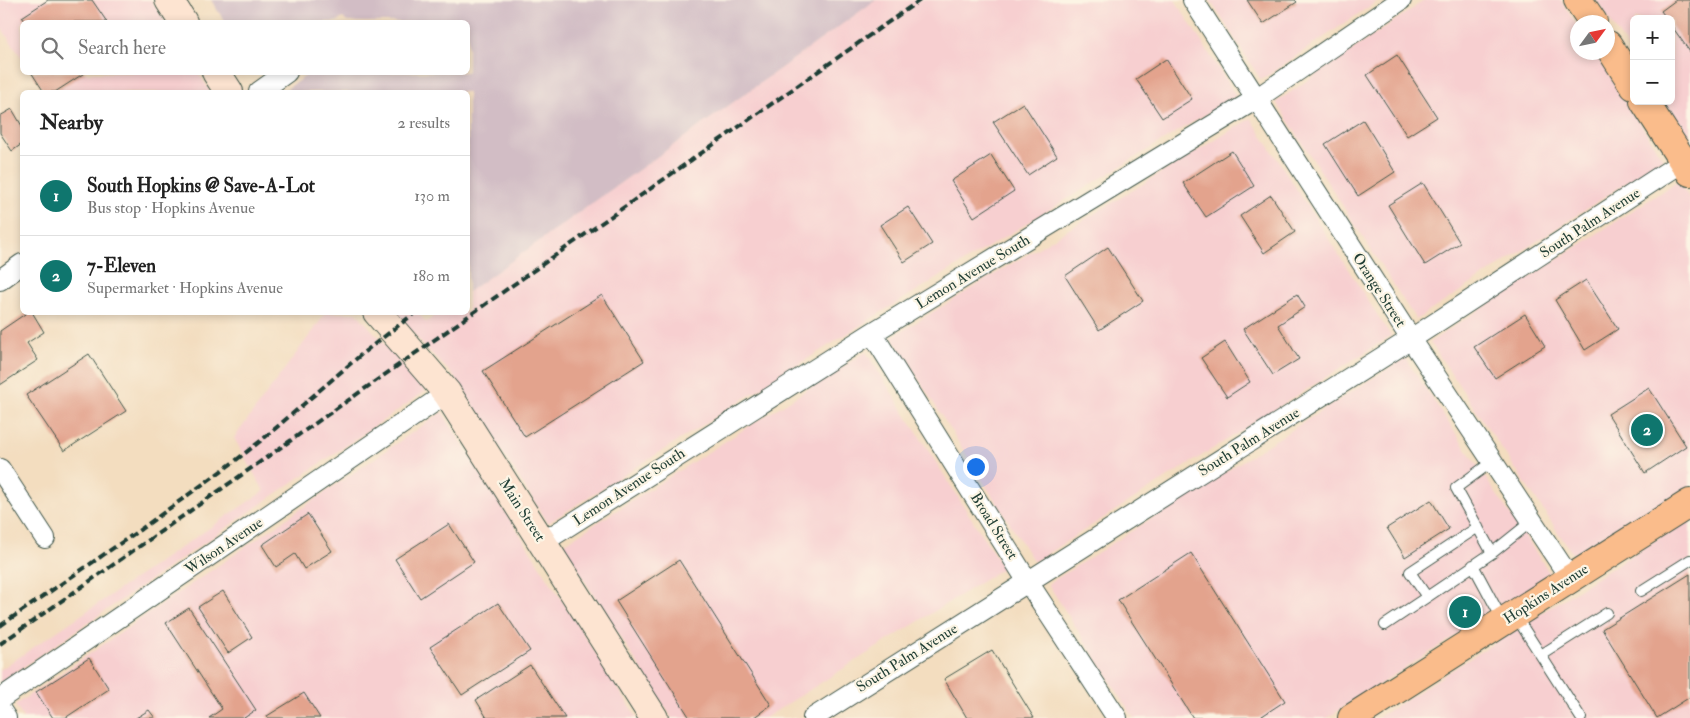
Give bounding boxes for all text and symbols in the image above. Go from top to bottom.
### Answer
north arrow [1570,15,1615,60]
map controls [1630,15,1675,105]
button: + [1630,15,1675,60]
search box [20,20,470,75]
icon: search [38,34,66,62]
text: Search here [78,36,166,60]
button: − [1630,60,1675,105]
text: Nearby [40,109,103,136]
text: 2 results [397,113,450,133]
text: South Hopkins @ Save-A-Lot [87,174,315,198]
street label: South Palm Avenue [1536,183,1644,263]
text: 1 [53,186,59,206]
text: 130 m [414,186,450,206]
text: Bus stop · Hopkins Avenue [87,198,255,218]
street label: Lemon Avenue South [913,230,1033,313]
street label: Orange Street [1348,249,1410,331]
text: 7-Eleven [87,254,156,278]
text: 2 [52,266,60,286]
text: 180 m [413,266,450,286]
text: Supermarket · Hopkins Avenue [87,278,283,298]
street label: South Palm Avenue [1195,403,1303,481]
pin: 2 [1631,411,1663,449]
street label: Lemon Avenue South [570,444,689,530]
your location [963,454,989,480]
street label: Main Street [495,475,550,545]
street label: Broad Street [966,489,1022,563]
street label: Wilson Avenue [181,513,267,580]
street label: Hopkins Avenue [1500,559,1593,629]
pin: 1 [1449,593,1481,631]
street label: South Palm Avenue [853,619,961,697]

